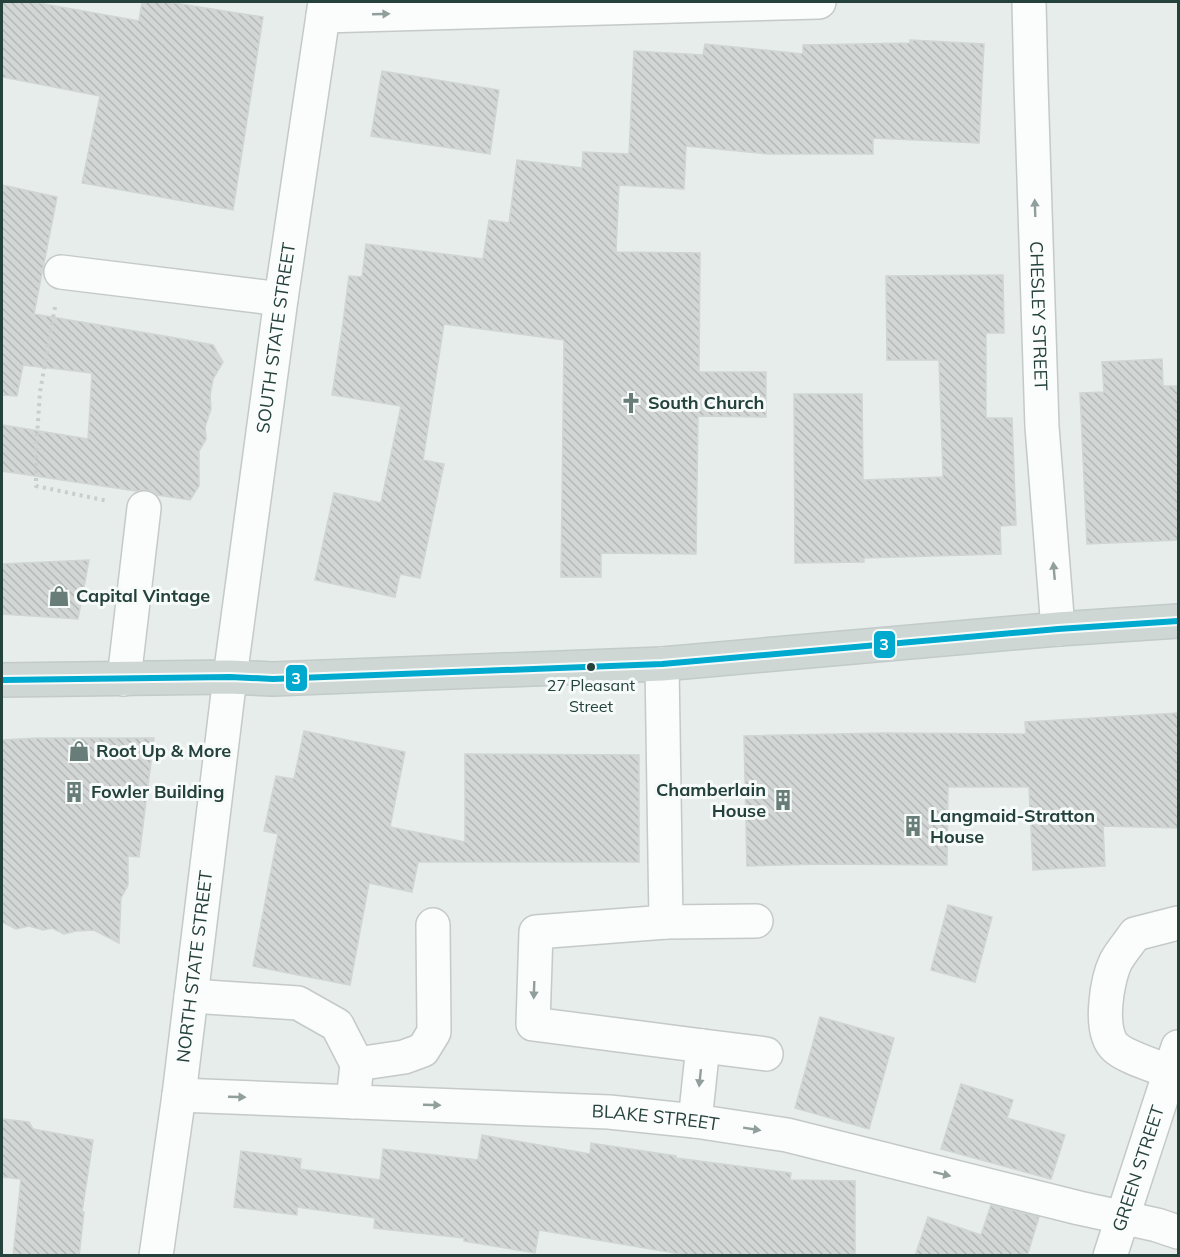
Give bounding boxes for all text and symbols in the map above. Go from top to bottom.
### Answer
one-way arrow [372,9,391,19]
one-way arrow [1030,199,1039,218]
street label: SOUTH STATE STREET [251,241,300,435]
street label: CHESLEY STREET [1025,241,1053,391]
church icon: South Church [619,391,643,415]
place label: South Church [648,391,764,414]
one-way arrow [1049,561,1058,580]
shop icon: Capital Vintage [47,584,71,608]
place label: Capital Vintage [76,584,210,607]
line badge: 3 [873,630,896,659]
text: 3 [879,634,889,654]
marker: 27 Pleasant Street [585,661,597,673]
line badge: 3 [285,664,308,692]
text: 3 [291,668,301,688]
place label: 27 Pleasant Street [547,675,636,716]
shop icon: Root Up & More [67,739,91,763]
place label: Root Up & More [96,739,231,762]
place label: Chamberlain House [656,778,766,822]
building icon: Fowler Building [62,780,86,804]
place label: Fowler Building [91,780,224,803]
building icon: Chamberlain House [771,788,795,812]
place label: Langmaid-Stratton House [930,804,1095,848]
building icon: Langmaid-Stratton House [901,814,925,838]
street label: NORTH STATE STREET [171,869,217,1064]
one-way arrow [529,981,539,1000]
one-way arrow [695,1069,705,1088]
one-way arrow [228,1093,247,1102]
street label: BLAKE STREET [591,1099,721,1136]
one-way arrow [423,1100,442,1109]
street label: GREEN STREET [1107,1102,1169,1234]
one-way arrow [743,1125,762,1134]
one-way arrow [932,1169,951,1179]

